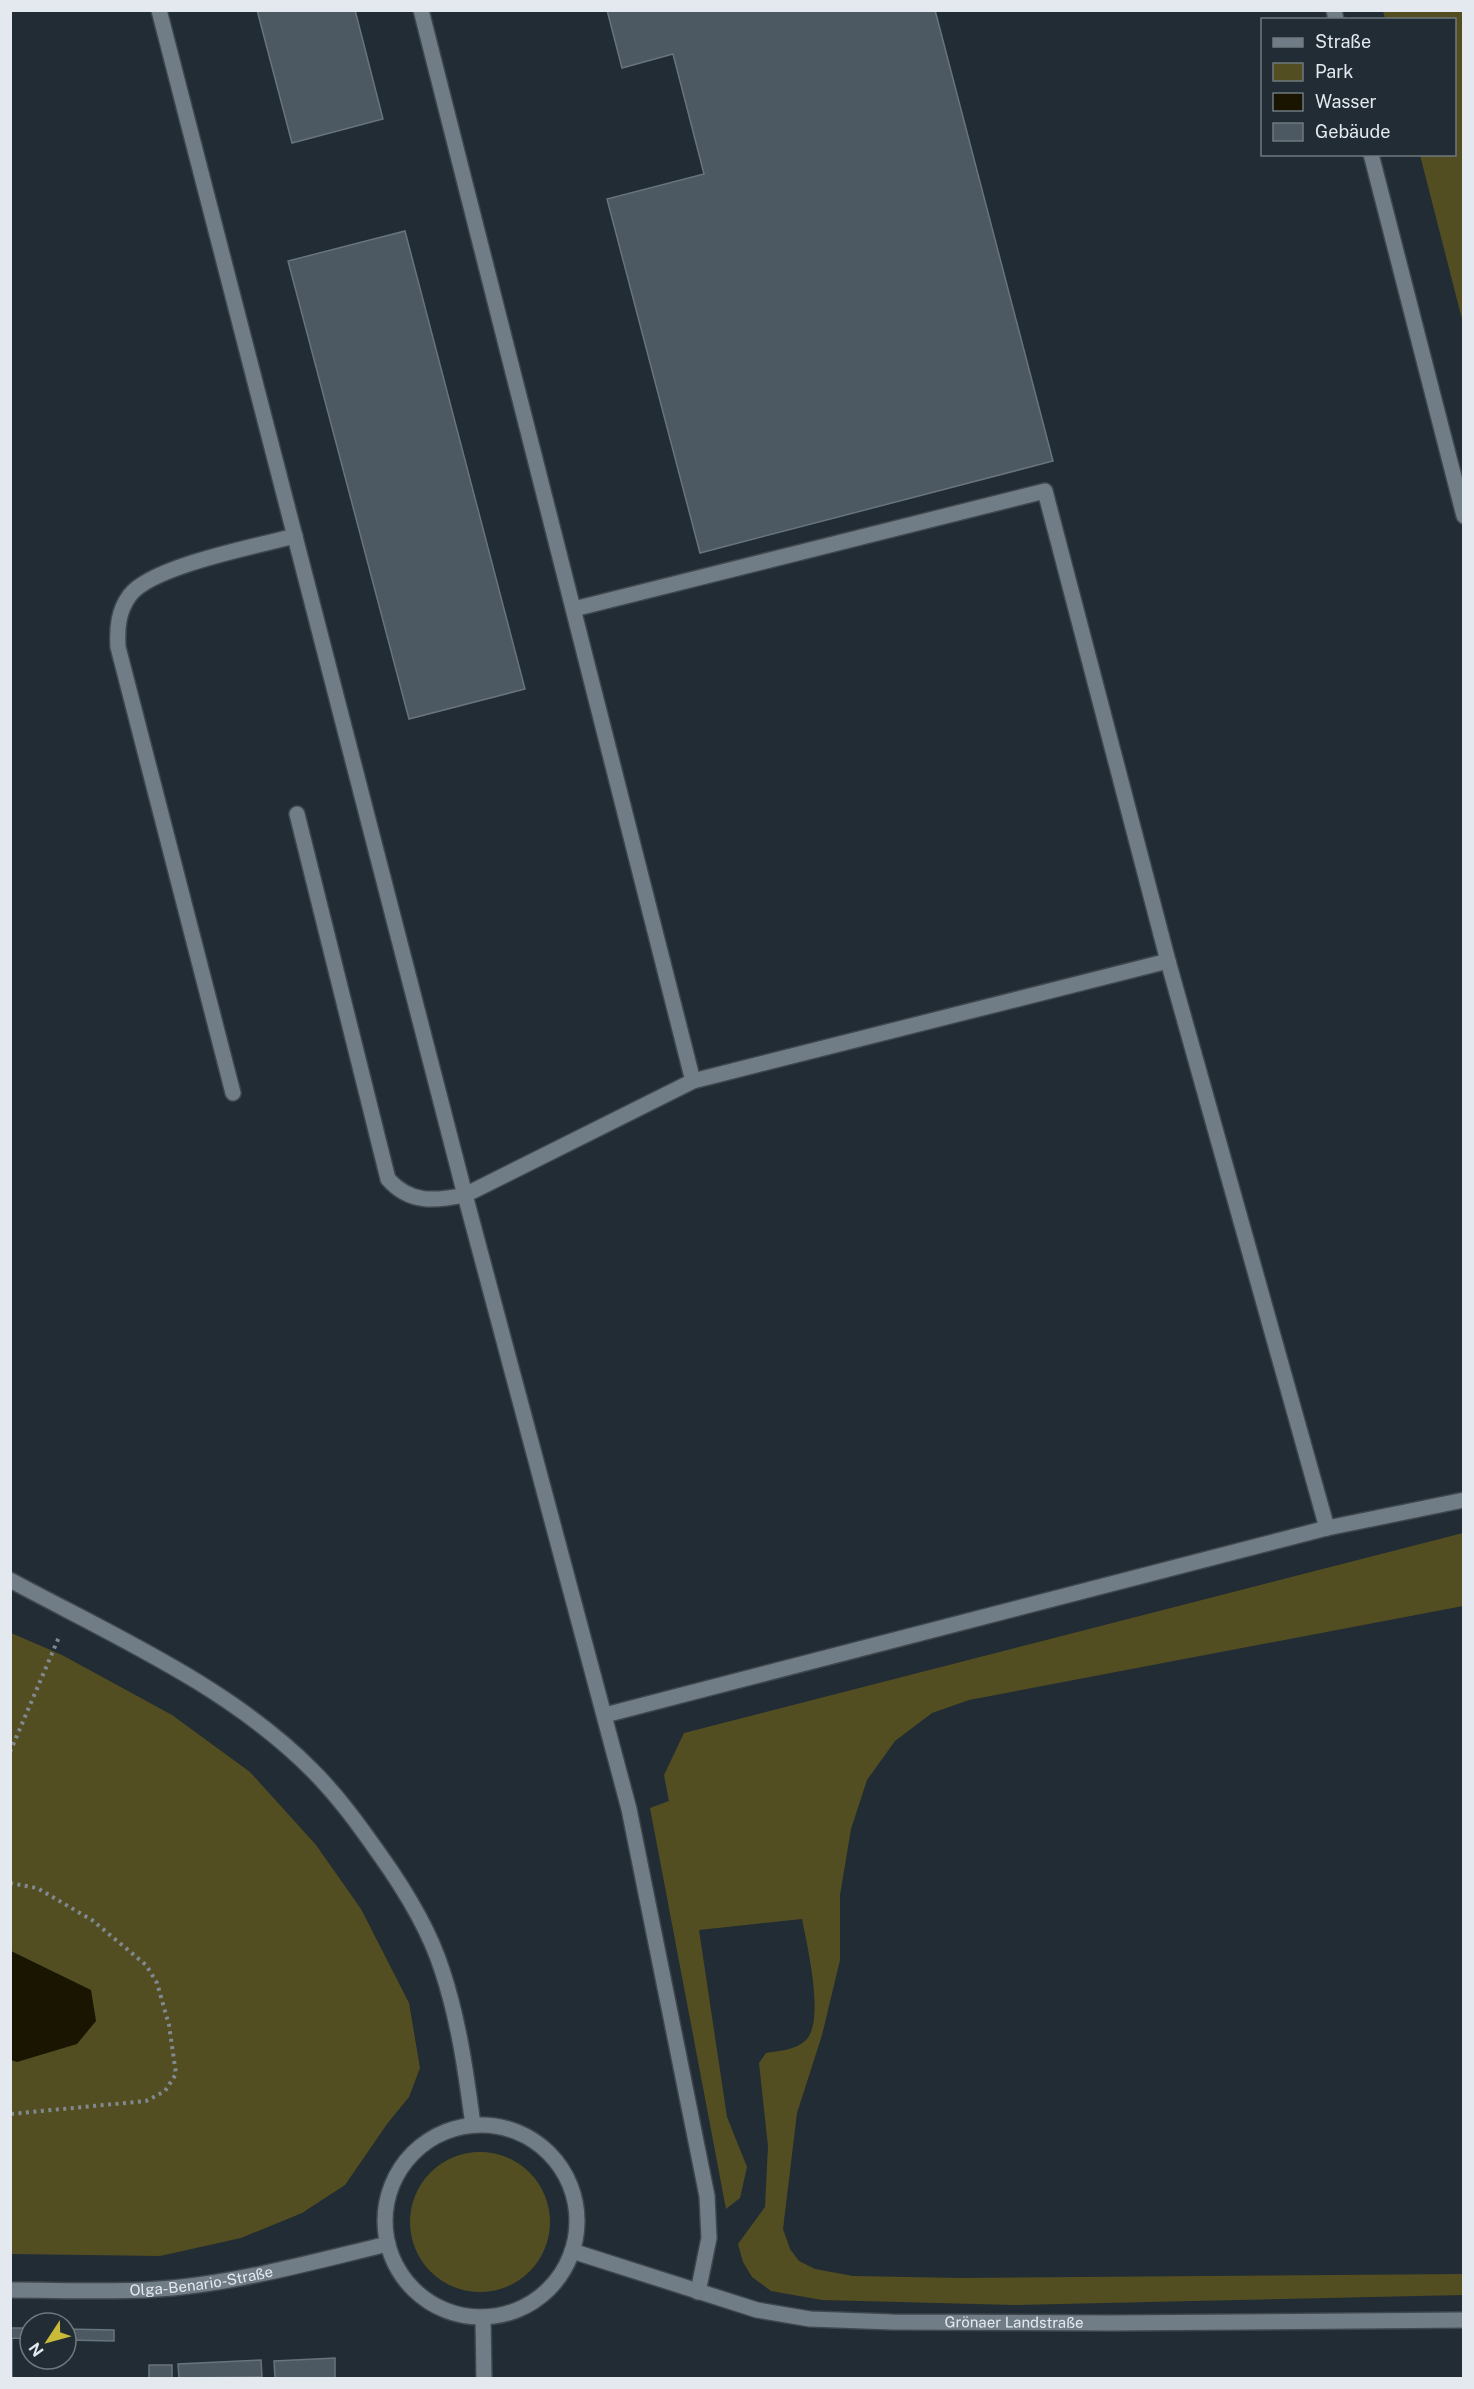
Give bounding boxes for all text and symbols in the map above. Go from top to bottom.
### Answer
legend [1261,18,1456,156]
text: Straße [1315,31,1371,52]
text: Park [1315,61,1353,82]
text: Wasser [1315,91,1377,112]
text: Gebäude [1315,121,1390,142]
street label: Olga-Benario-Straße [129,2263,275,2298]
north arrow [18,2311,78,2371]
street label: Grönaer Landstraße [944,2313,1084,2331]
text: N [25,2339,48,2360]

